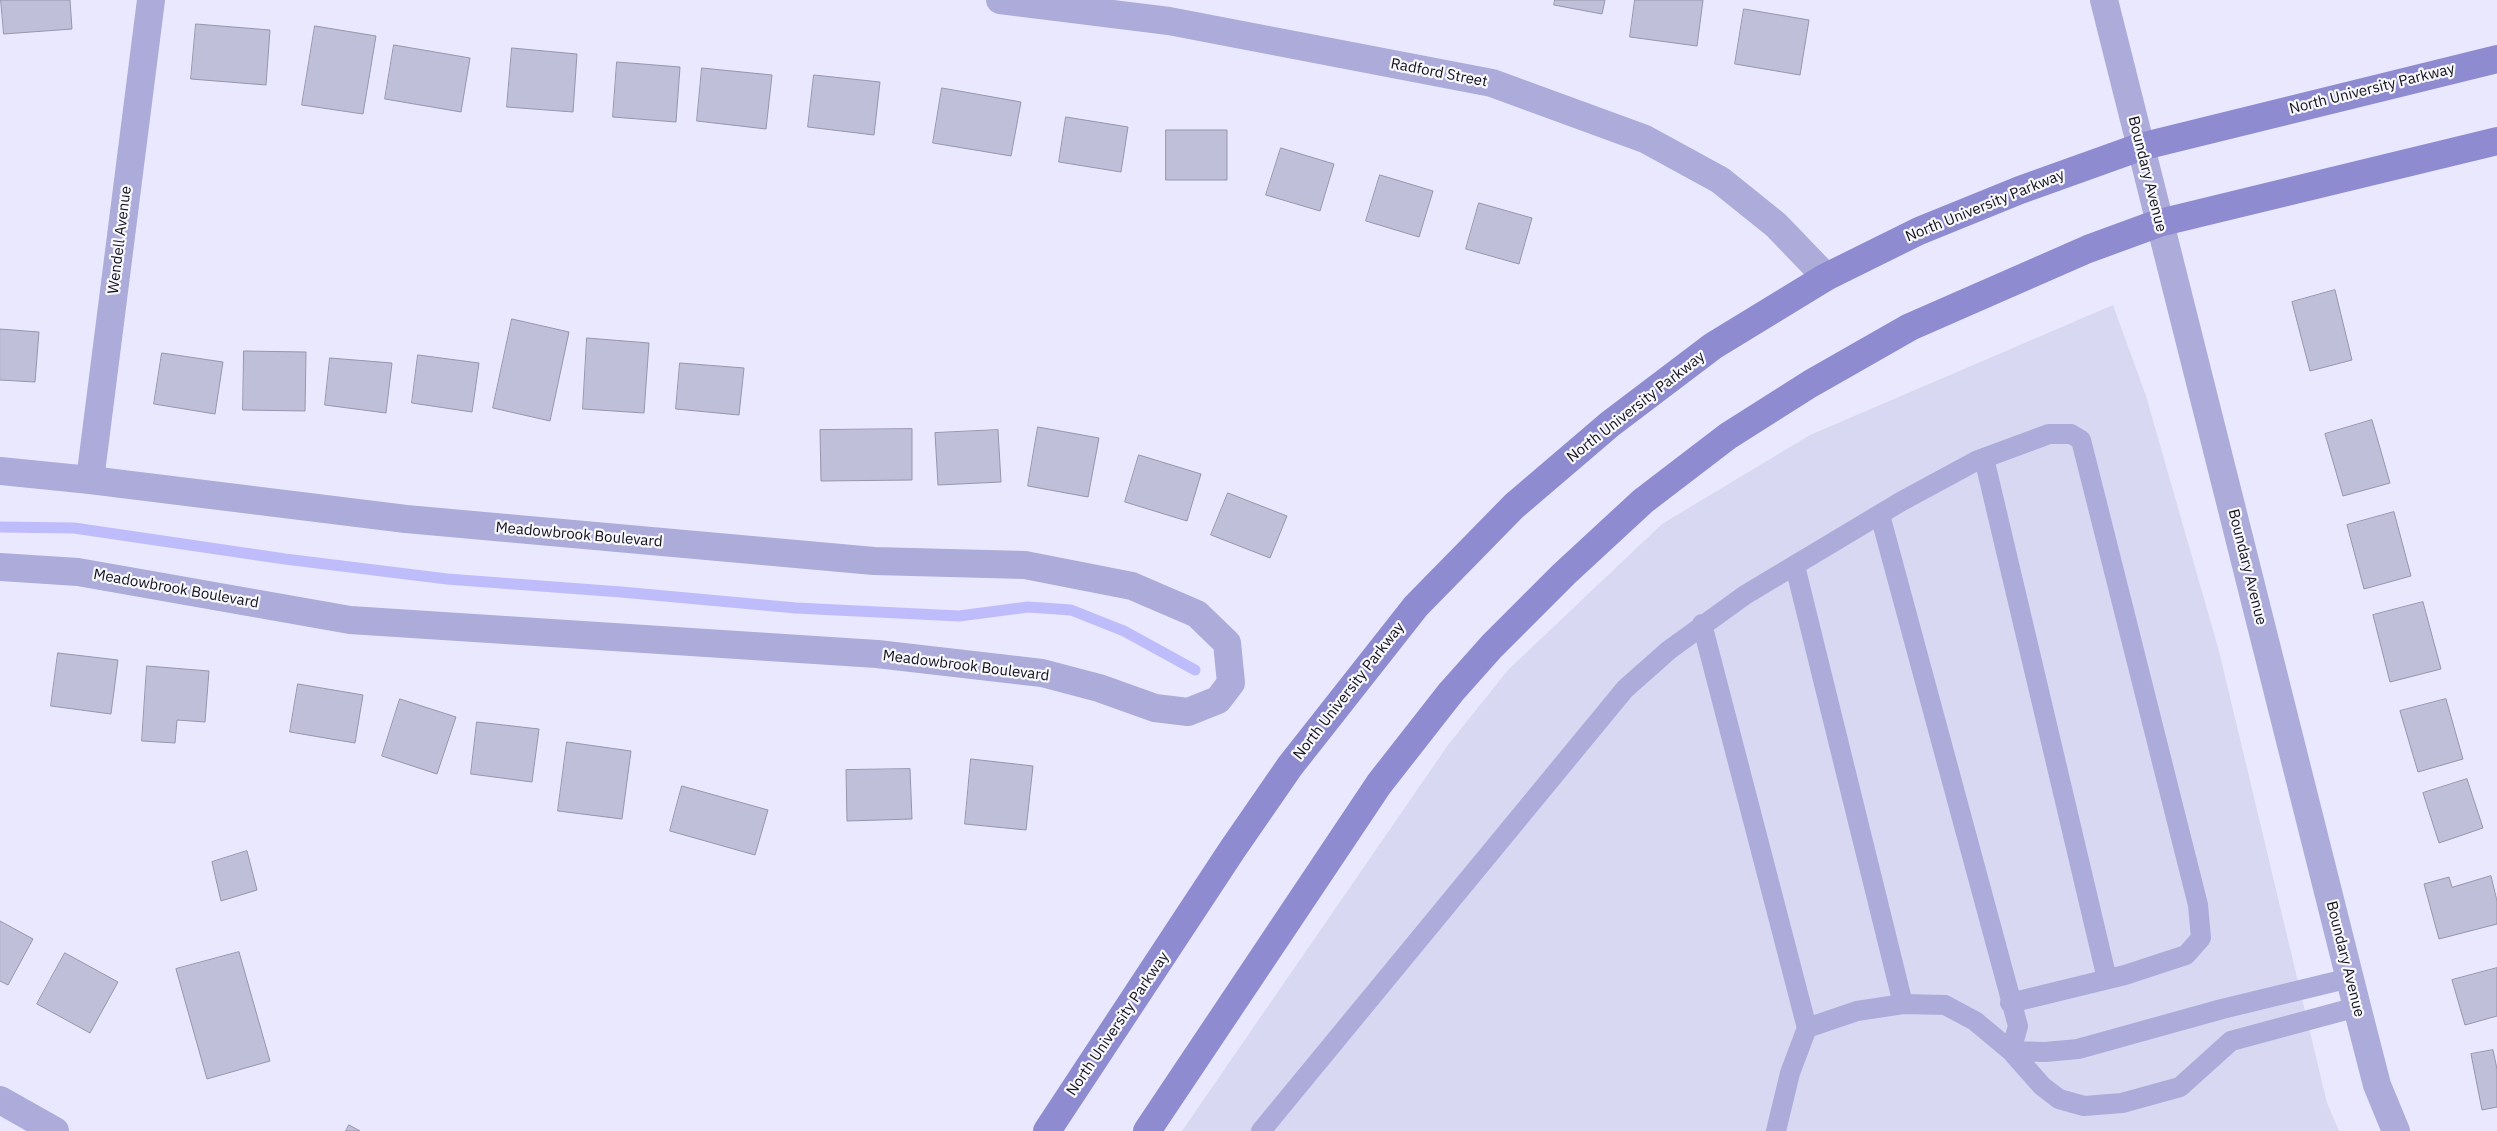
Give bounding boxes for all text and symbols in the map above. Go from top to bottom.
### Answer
street label: Radford Street [1389,55,1489,91]
street label: North University Parkway [2287,60,2457,118]
street label: Boundary Avenue [2124,114,2170,234]
street label: North University Parkway [1903,166,2067,246]
street label: Wendell Avenue [104,185,136,295]
street label: North University Parkway [1564,348,1708,466]
street label: Boundary Avenue [2224,507,2270,627]
street label: Meadowbrook Boulevard [495,519,663,551]
street label: Meadowbrook Boulevard [92,566,260,612]
street label: North University Parkway [1290,619,1408,763]
street label: Meadowbrook Boulevard [882,647,1050,685]
street label: Boundary Avenue [2322,899,2368,1019]
street label: North University Parkway [1063,949,1173,1099]

